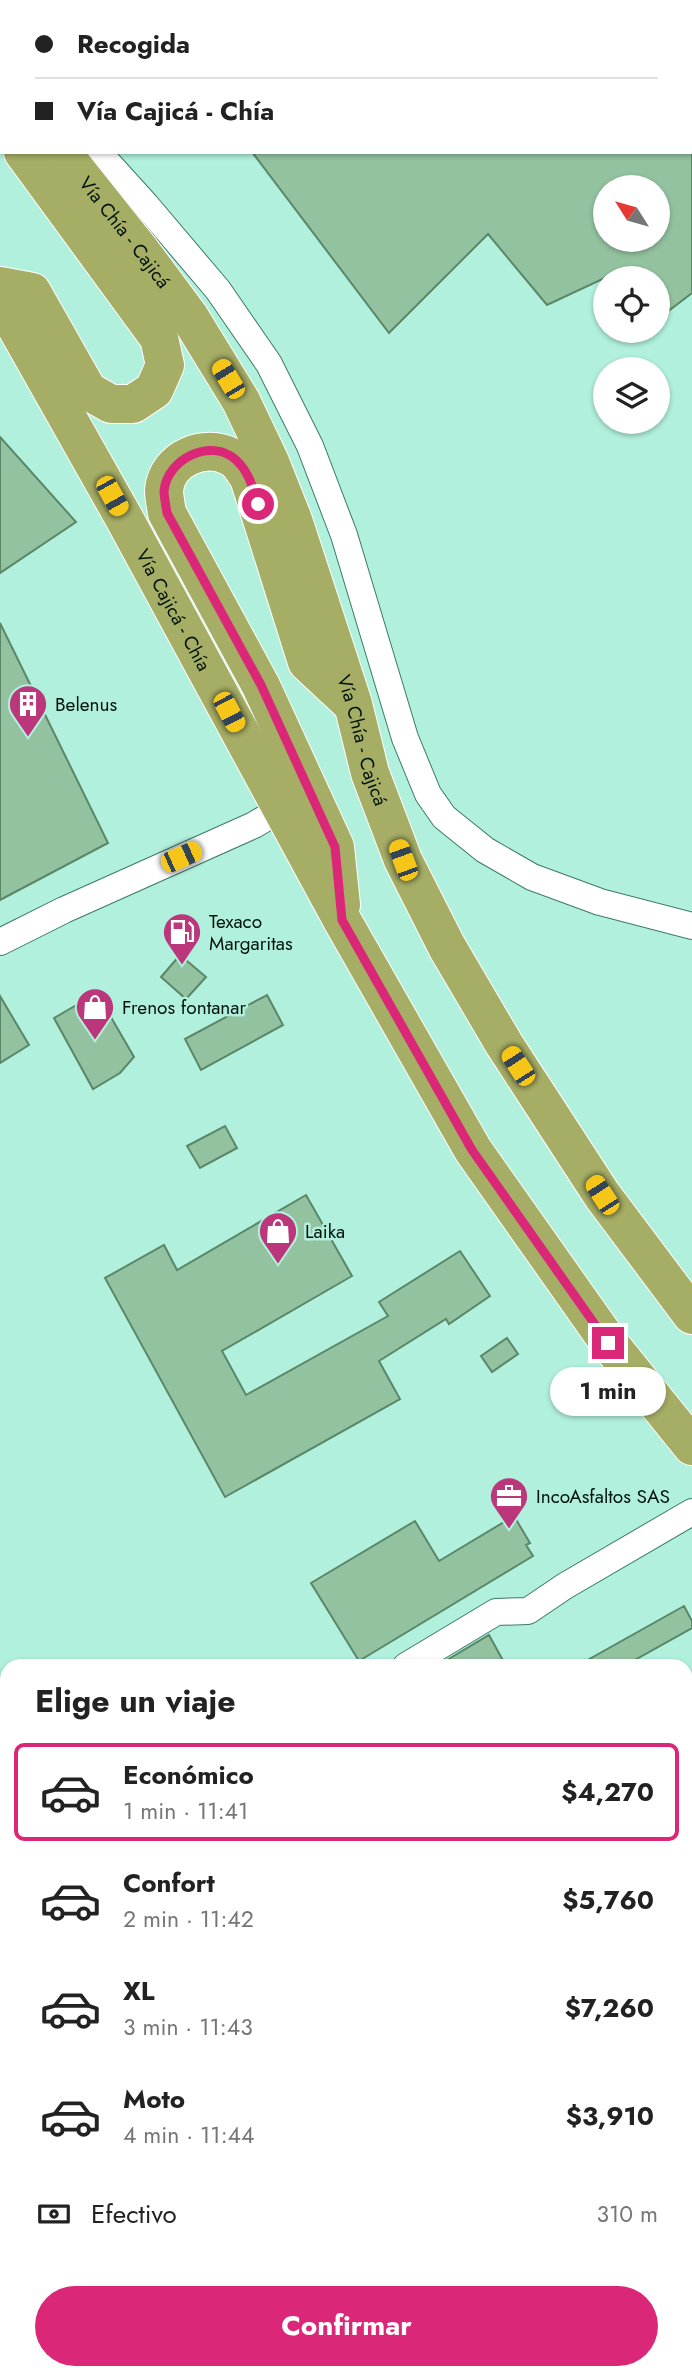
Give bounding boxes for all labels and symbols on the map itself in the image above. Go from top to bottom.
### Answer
street label: Vía Chía - Cajicá [73,171,177,294]
north arrow [593,175,670,252]
car [209,356,248,402]
car [93,473,132,519]
route start [242,488,274,520]
street label: Vía Cajicá - Chía [129,544,217,676]
street label: Vía Chía - Cajicá [330,671,394,810]
building icon: Belenus [7,683,49,738]
car [210,689,249,735]
place label: Belenus [55,691,117,718]
car [386,837,421,883]
car [158,839,205,875]
place label: Texaco Margaritas [209,908,293,957]
fuel station icon: Texaco Margaritas [161,911,203,966]
shop icon: Frenos fontanar [74,986,116,1041]
place label: Frenos fontanar [122,994,246,1021]
car [498,1043,539,1089]
car [582,1172,623,1218]
shop icon: Laika [257,1210,299,1265]
place label: Laika [305,1218,345,1245]
route end [592,1327,624,1359]
callout: 1 min [550,1368,666,1416]
office icon: IncoAsfaltos SAS [488,1475,530,1530]
place label: IncoAsfaltos SAS [536,1483,670,1510]

